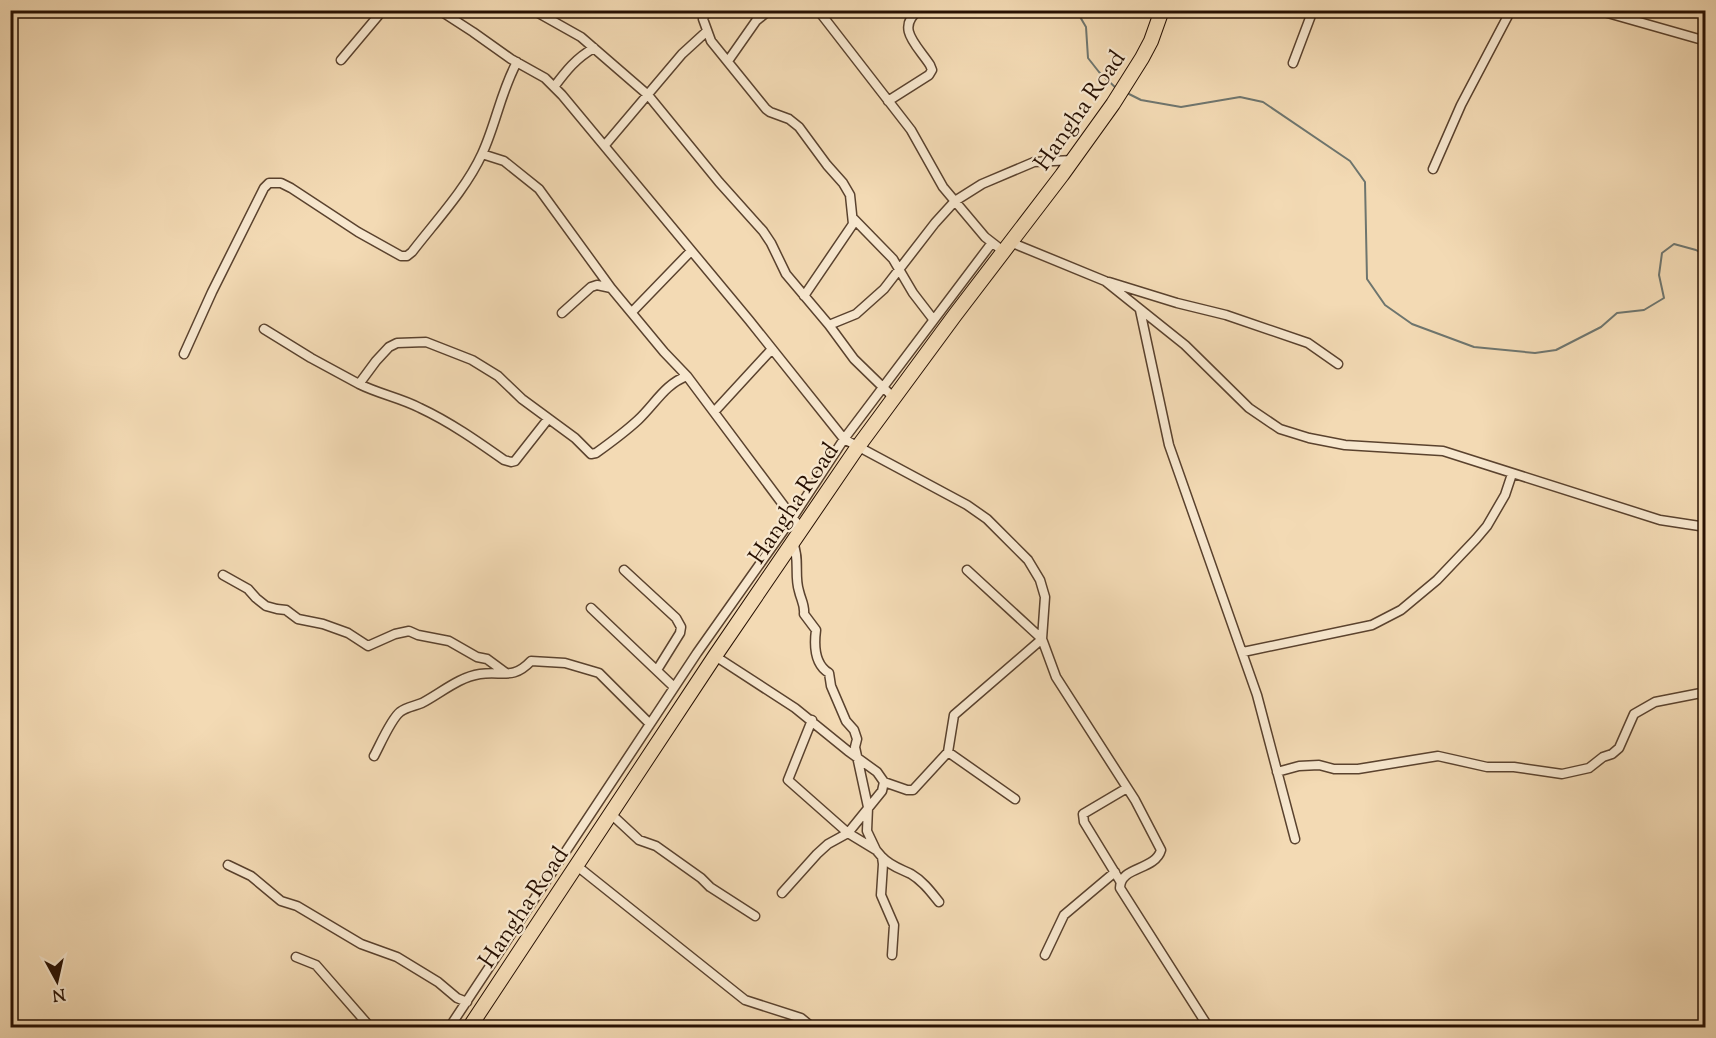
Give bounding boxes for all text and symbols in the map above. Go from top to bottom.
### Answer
street label: Hangha Road [1027,44,1135,178]
street label: Hangha Road [741,436,848,572]
street label: Hangha Road [471,840,578,976]
north arrow [27,951,87,1011]
text: N [51,981,67,1006]

